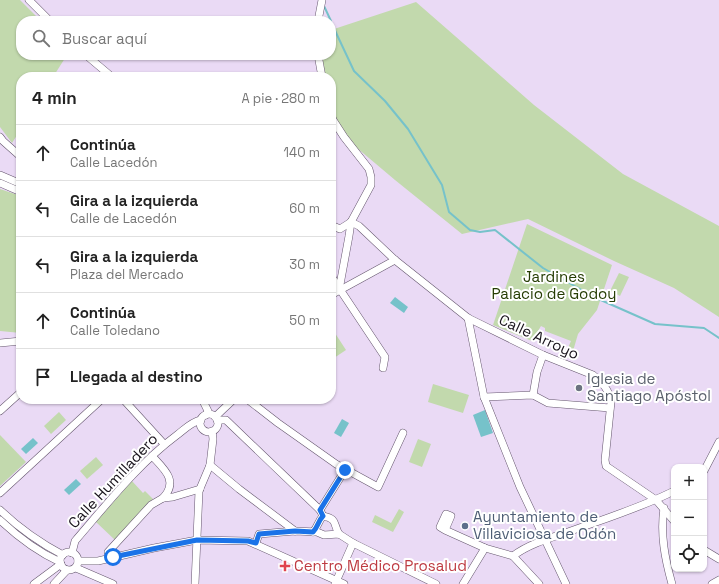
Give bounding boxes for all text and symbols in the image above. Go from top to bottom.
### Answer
search box [16,16,336,60]
icon: search [30,27,52,49]
text: Buscar aquí [62,29,147,48]
text: 4 min [32,87,77,109]
text: A pie · 280 m [241,90,320,107]
text: Continúa [70,135,136,154]
icon: ahead [32,142,54,164]
text: 140 m [284,144,320,161]
text: Calle Lacedón [70,154,157,171]
text: Gira a la izquierda [70,191,198,210]
icon: left [32,198,54,220]
text: 60 m [289,200,320,217]
text: Calle de Lacedón [70,210,177,227]
text: Gira a la izquierda [70,247,198,266]
icon: left [32,254,54,276]
text: 30 m [289,256,320,273]
text: Plaza del Mercado [70,266,184,283]
park label: Jardines Palacio de Godoy [491,267,617,303]
text: Continúa [70,303,136,322]
icon: ahead [32,310,54,332]
street label: Calle Arroyo [496,310,582,363]
text: 50 m [289,312,320,329]
text: Calle Toledano [70,322,160,339]
icon: arrive [32,366,54,388]
text: Llegada al destino [70,367,203,386]
place label: Iglesia de Santiago Apóstol [587,369,711,405]
marker: Iglesia de Santiago Apóstol [574,383,584,393]
street label: Calle Humilladero [64,429,161,532]
route end [336,461,354,479]
map controls [671,464,707,572]
button: + [671,464,707,500]
button: − [671,500,707,536]
place label: Ayuntamiento de Villaviciosa de Odón [473,507,616,543]
marker: Ayuntamiento de Villaviciosa de Odón [460,521,470,531]
button: locate [671,536,707,572]
route start [104,548,122,566]
place label: Centro Médico Prosalud [294,556,467,575]
marker: Centro Médico Prosalud [279,560,291,572]

